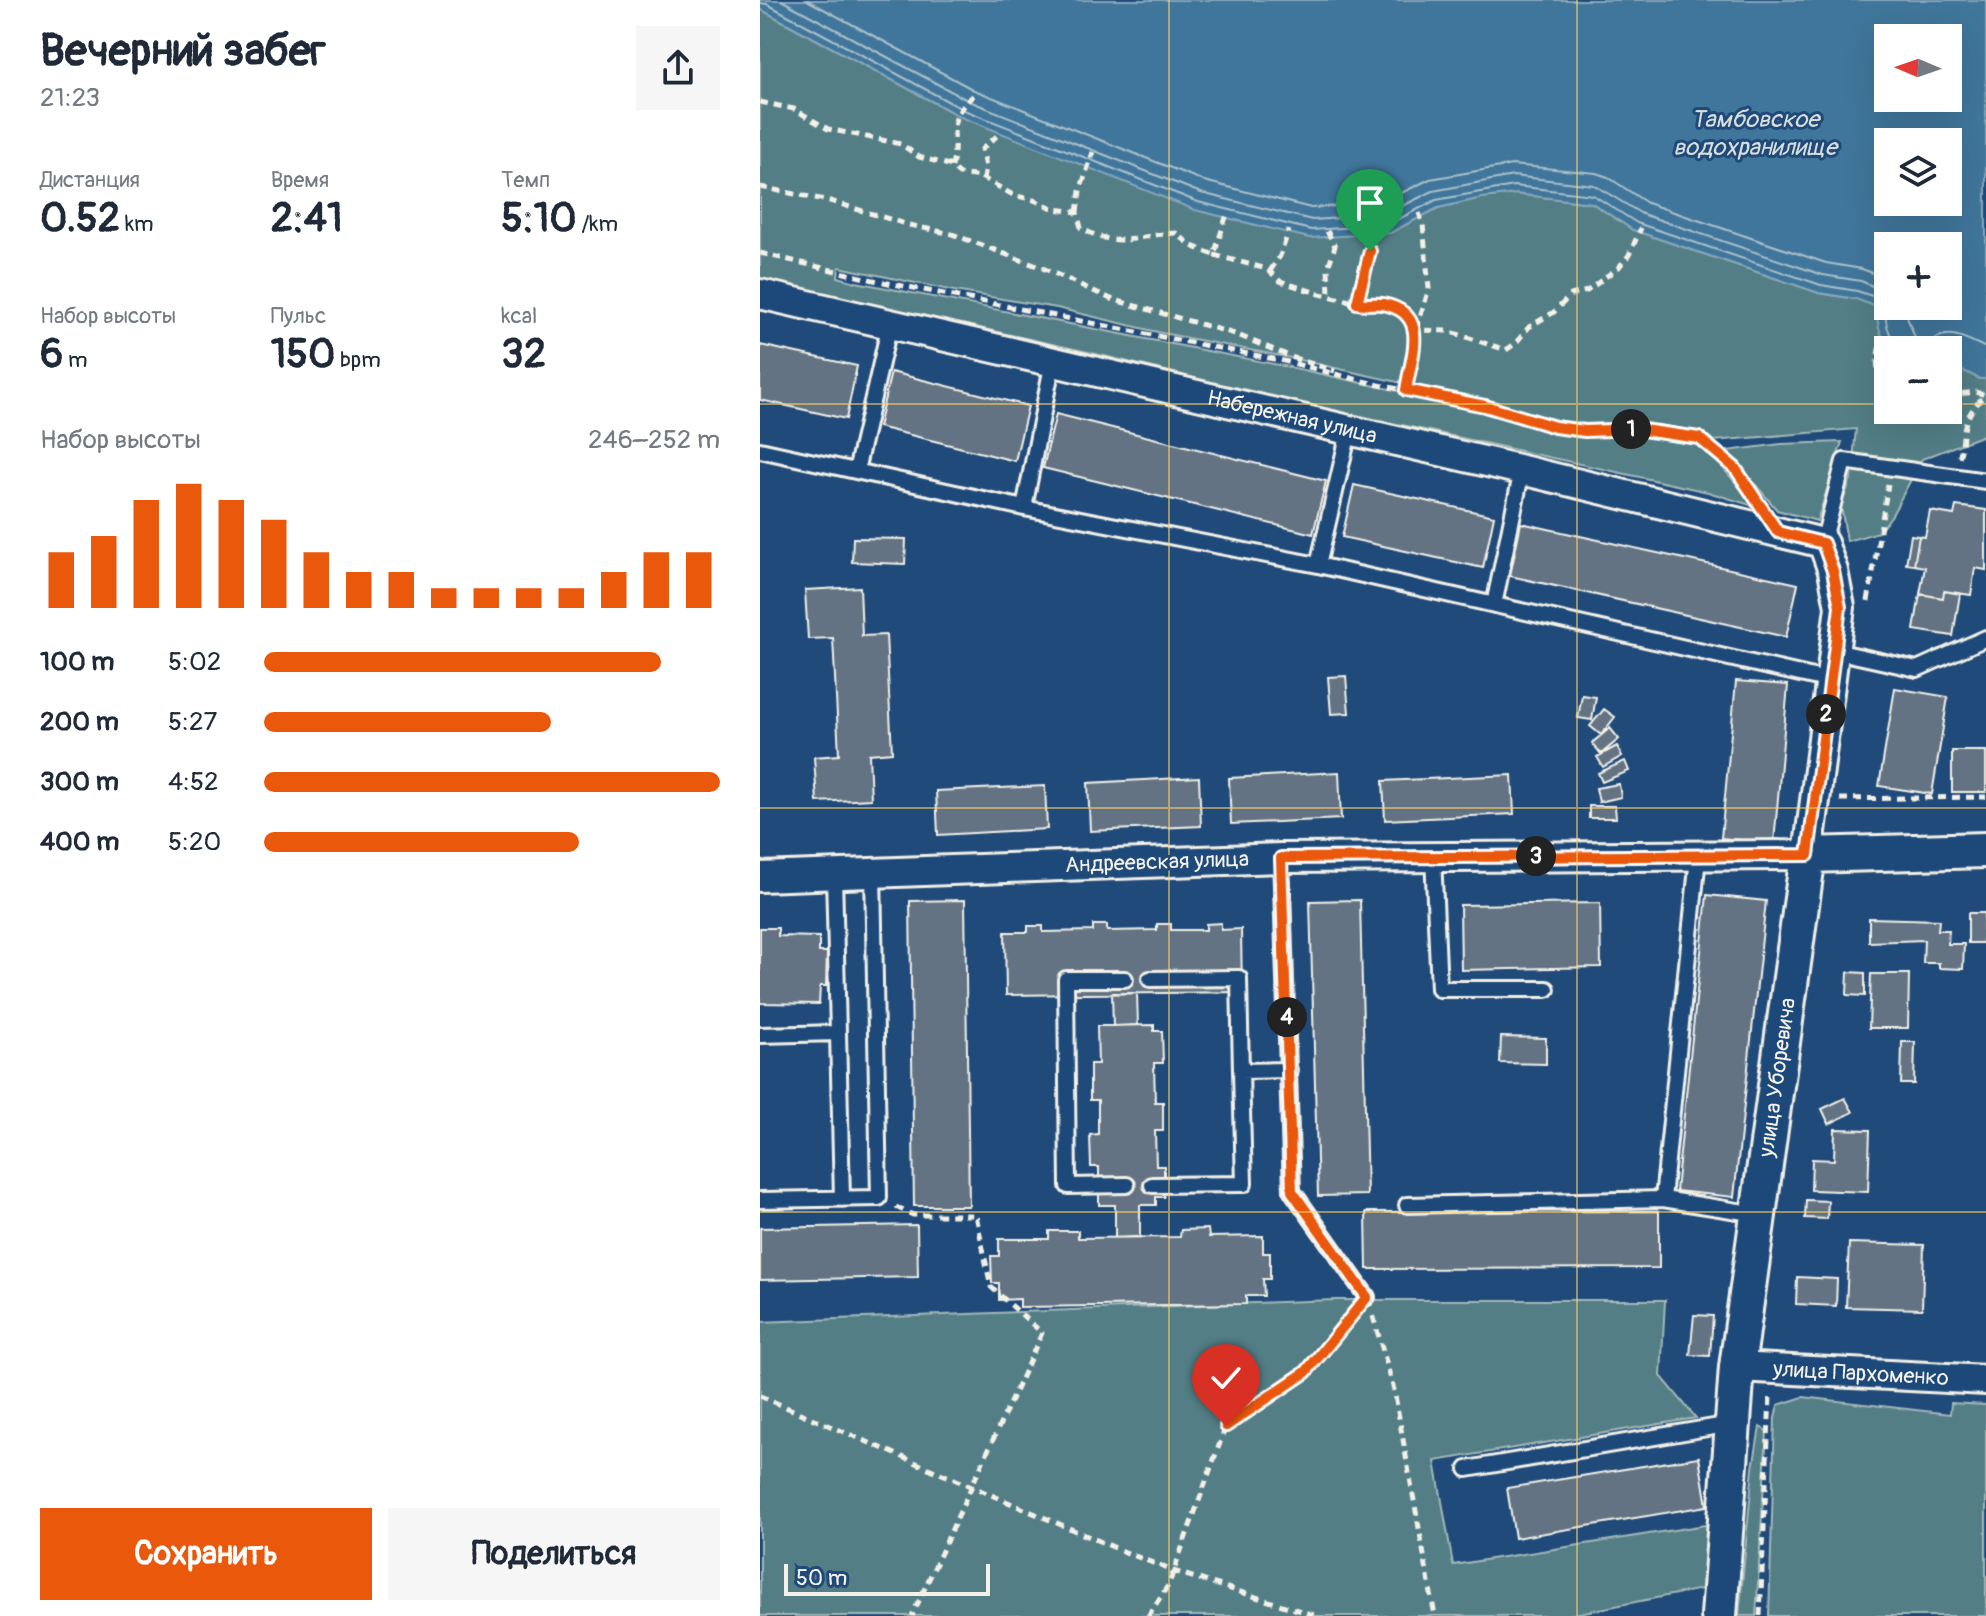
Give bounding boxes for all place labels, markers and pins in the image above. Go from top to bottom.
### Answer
pin [1336,169,1404,251]
pin: 1 [1611,409,1651,449]
pin: 2 [1806,694,1846,734]
pin: 3 [1516,836,1556,876]
pin: 4 [1267,997,1307,1037]
pin [1192,1344,1260,1426]

